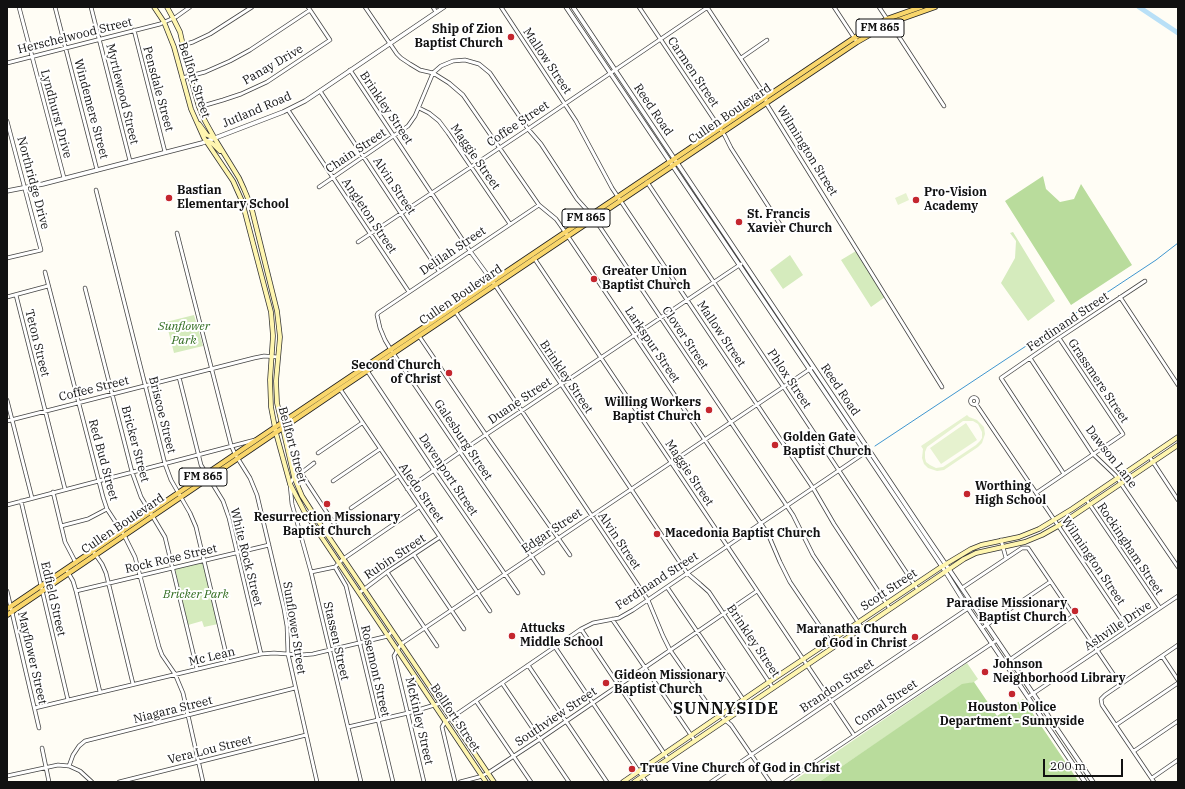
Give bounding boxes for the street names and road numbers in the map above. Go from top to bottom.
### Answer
street label: Herschelwood Street [16,15,134,57]
road number: FM 865 [856,19,904,37]
street label: Mallow Street [520,25,574,97]
street label: Carmen Street [664,34,722,110]
street label: Bellfort Street [175,40,213,120]
street label: Myrtlewood Street [103,42,141,146]
street label: Panay Drive [240,42,306,88]
street label: Pensdale Street [140,45,176,133]
street label: Windemere Street [71,58,111,160]
street label: Lyndhurst Drive [37,68,75,160]
street label: Brinkley Street [356,69,416,147]
street label: Reed Road [630,81,676,139]
street label: Cullen Boulevard [686,81,774,147]
street label: Jutland Road [220,89,294,131]
street label: Coffee Street [484,98,552,150]
street label: Wilmington Street [773,103,841,199]
street label: Maggie Street [447,121,503,193]
street label: Chain Street [323,126,389,176]
street label: Northridge Drive [14,135,52,231]
street label: Alvin Street [370,155,418,217]
street label: Angleton Street [339,176,399,256]
road number: FM 865 [562,209,610,227]
street label: Delilah Street [417,224,489,278]
street label: Cullen Boulevard [417,262,505,328]
street label: Ferdinand Street [1024,289,1112,355]
street label: Mallow Street [694,298,748,370]
street label: Larkspur Street [621,304,683,386]
street label: Clover Street [659,304,711,372]
street label: Teton Street [22,308,52,378]
street label: Grassmere Street [1065,336,1131,426]
street label: Brinkley Street [536,338,596,416]
street label: Phlox Street [764,347,814,411]
street label: Reed Road [817,361,863,419]
street label: Coffee Street [57,373,131,405]
street label: Briscoe Street [145,375,179,455]
street label: Duane Street [486,375,554,427]
street label: Galesburg Street [431,397,495,483]
street label: Bricker Street [118,404,152,484]
street label: Bellfort Street [275,405,309,485]
street label: Red Bud Street [85,418,121,502]
street label: Dawson Lane [1082,423,1140,491]
street label: Davenport Street [415,431,481,519]
street label: Maggie Street [662,437,716,509]
street label: Aledo Street [395,461,447,525]
road number: FM 865 [179,468,227,486]
street label: Cullen Boulevard [79,491,167,557]
street label: Rockingham Street [1094,500,1166,598]
street label: White Rock Street [227,506,265,608]
street label: Edgar Street [519,506,585,556]
street label: Alvin Street [595,510,643,572]
street label: Wilmington Street [1058,514,1128,608]
street label: Rubin Street [362,531,428,583]
street label: Rock Rose Street [123,541,219,577]
street label: Ferdinand Street [613,549,701,613]
street label: Edfield Street [37,560,69,638]
street label: Scott Street [858,566,920,614]
street label: Sunflower Street [280,580,308,676]
street label: Ashville Drive [1082,598,1154,654]
street label: Stassen Street [320,600,352,682]
street label: Brinkley Street [723,602,783,680]
street label: Mayflower Street [14,610,50,706]
street label: Rosemont Street [357,624,393,718]
street label: Mc Lean [187,645,237,669]
street label: Brandon Street [797,656,877,716]
street label: McKinley Street [402,676,436,766]
street label: Comal Street [852,677,920,729]
street label: Bellfort Street [427,681,483,755]
street label: Southview Street [512,684,600,750]
street label: Niagara Street [132,693,214,727]
street label: Vera Lou Street [166,733,254,767]

